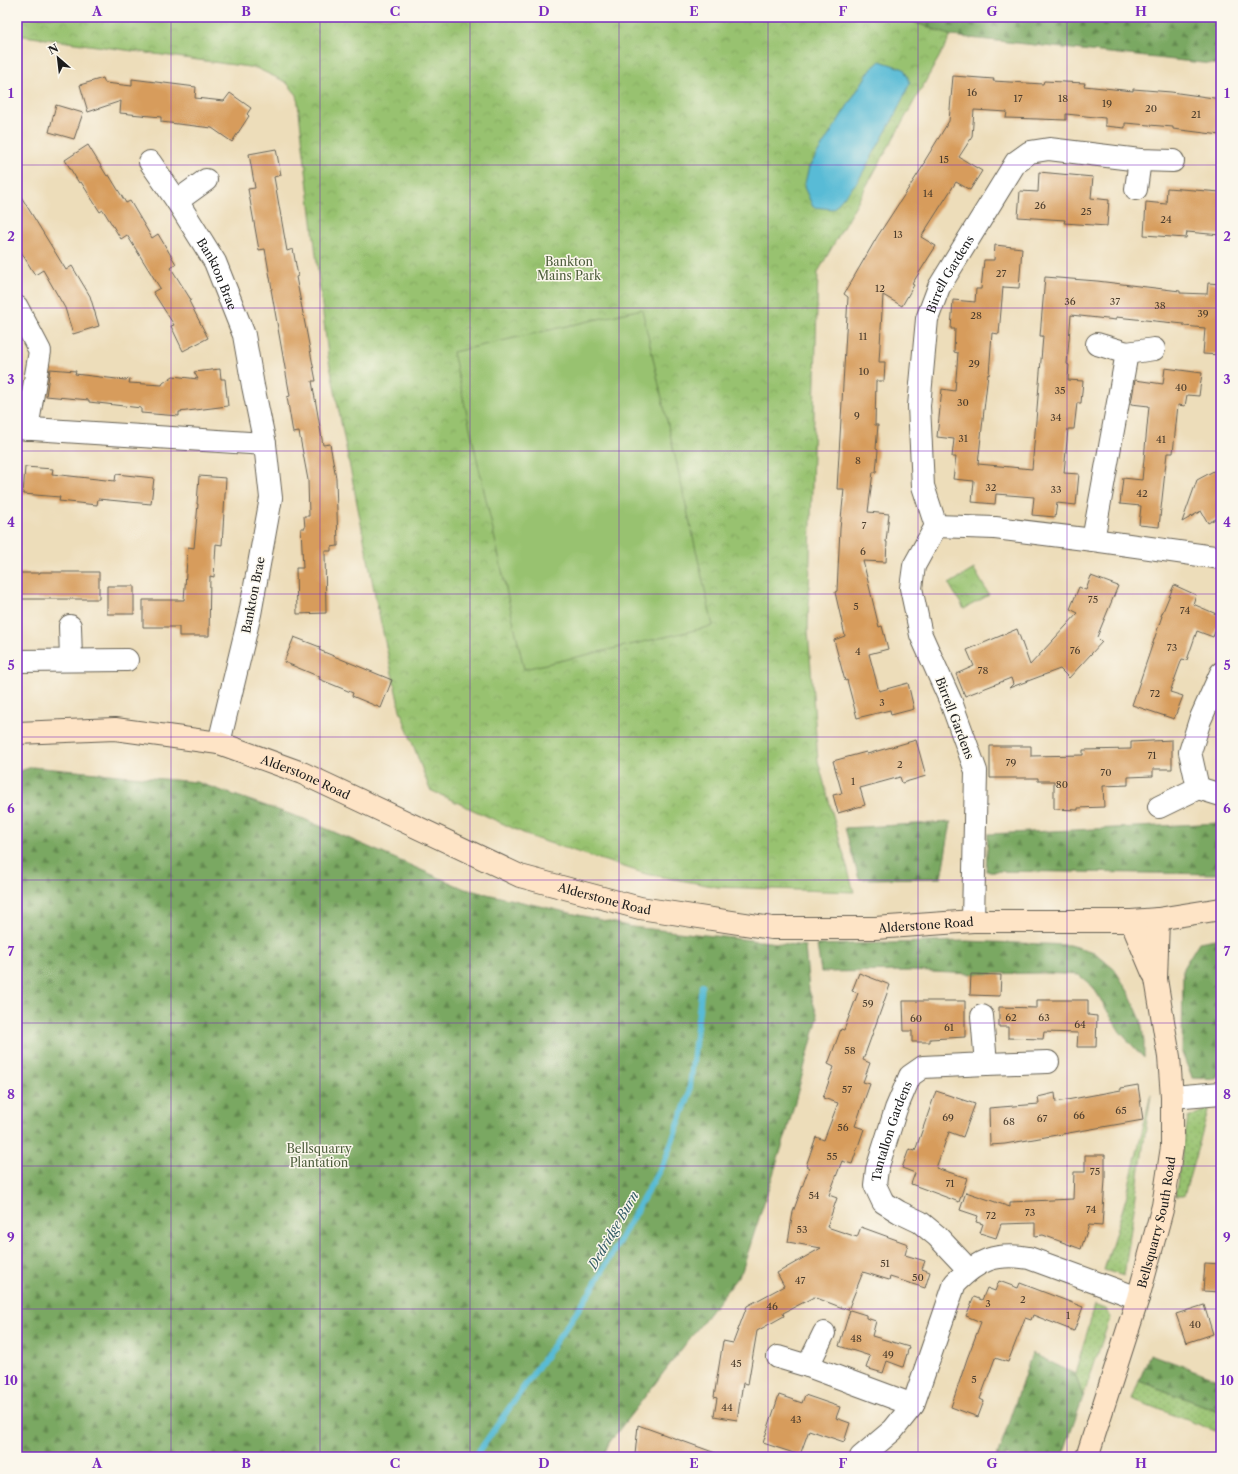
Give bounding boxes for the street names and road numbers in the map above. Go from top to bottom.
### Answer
street label: Birrell Gardens [922,232,977,315]
street label: Bankton Brae [194,235,241,312]
street label: Bankton Brae [238,555,268,635]
street label: Birrell Gardens [932,675,978,761]
street label: Alderstone Road [258,751,353,802]
street label: Alderstone Road [556,879,653,917]
street label: Alderstone Road [877,913,975,935]
street label: Tantallon Gardens [868,1079,915,1182]
street label: Bellsquarry South Road [1134,1155,1178,1290]

